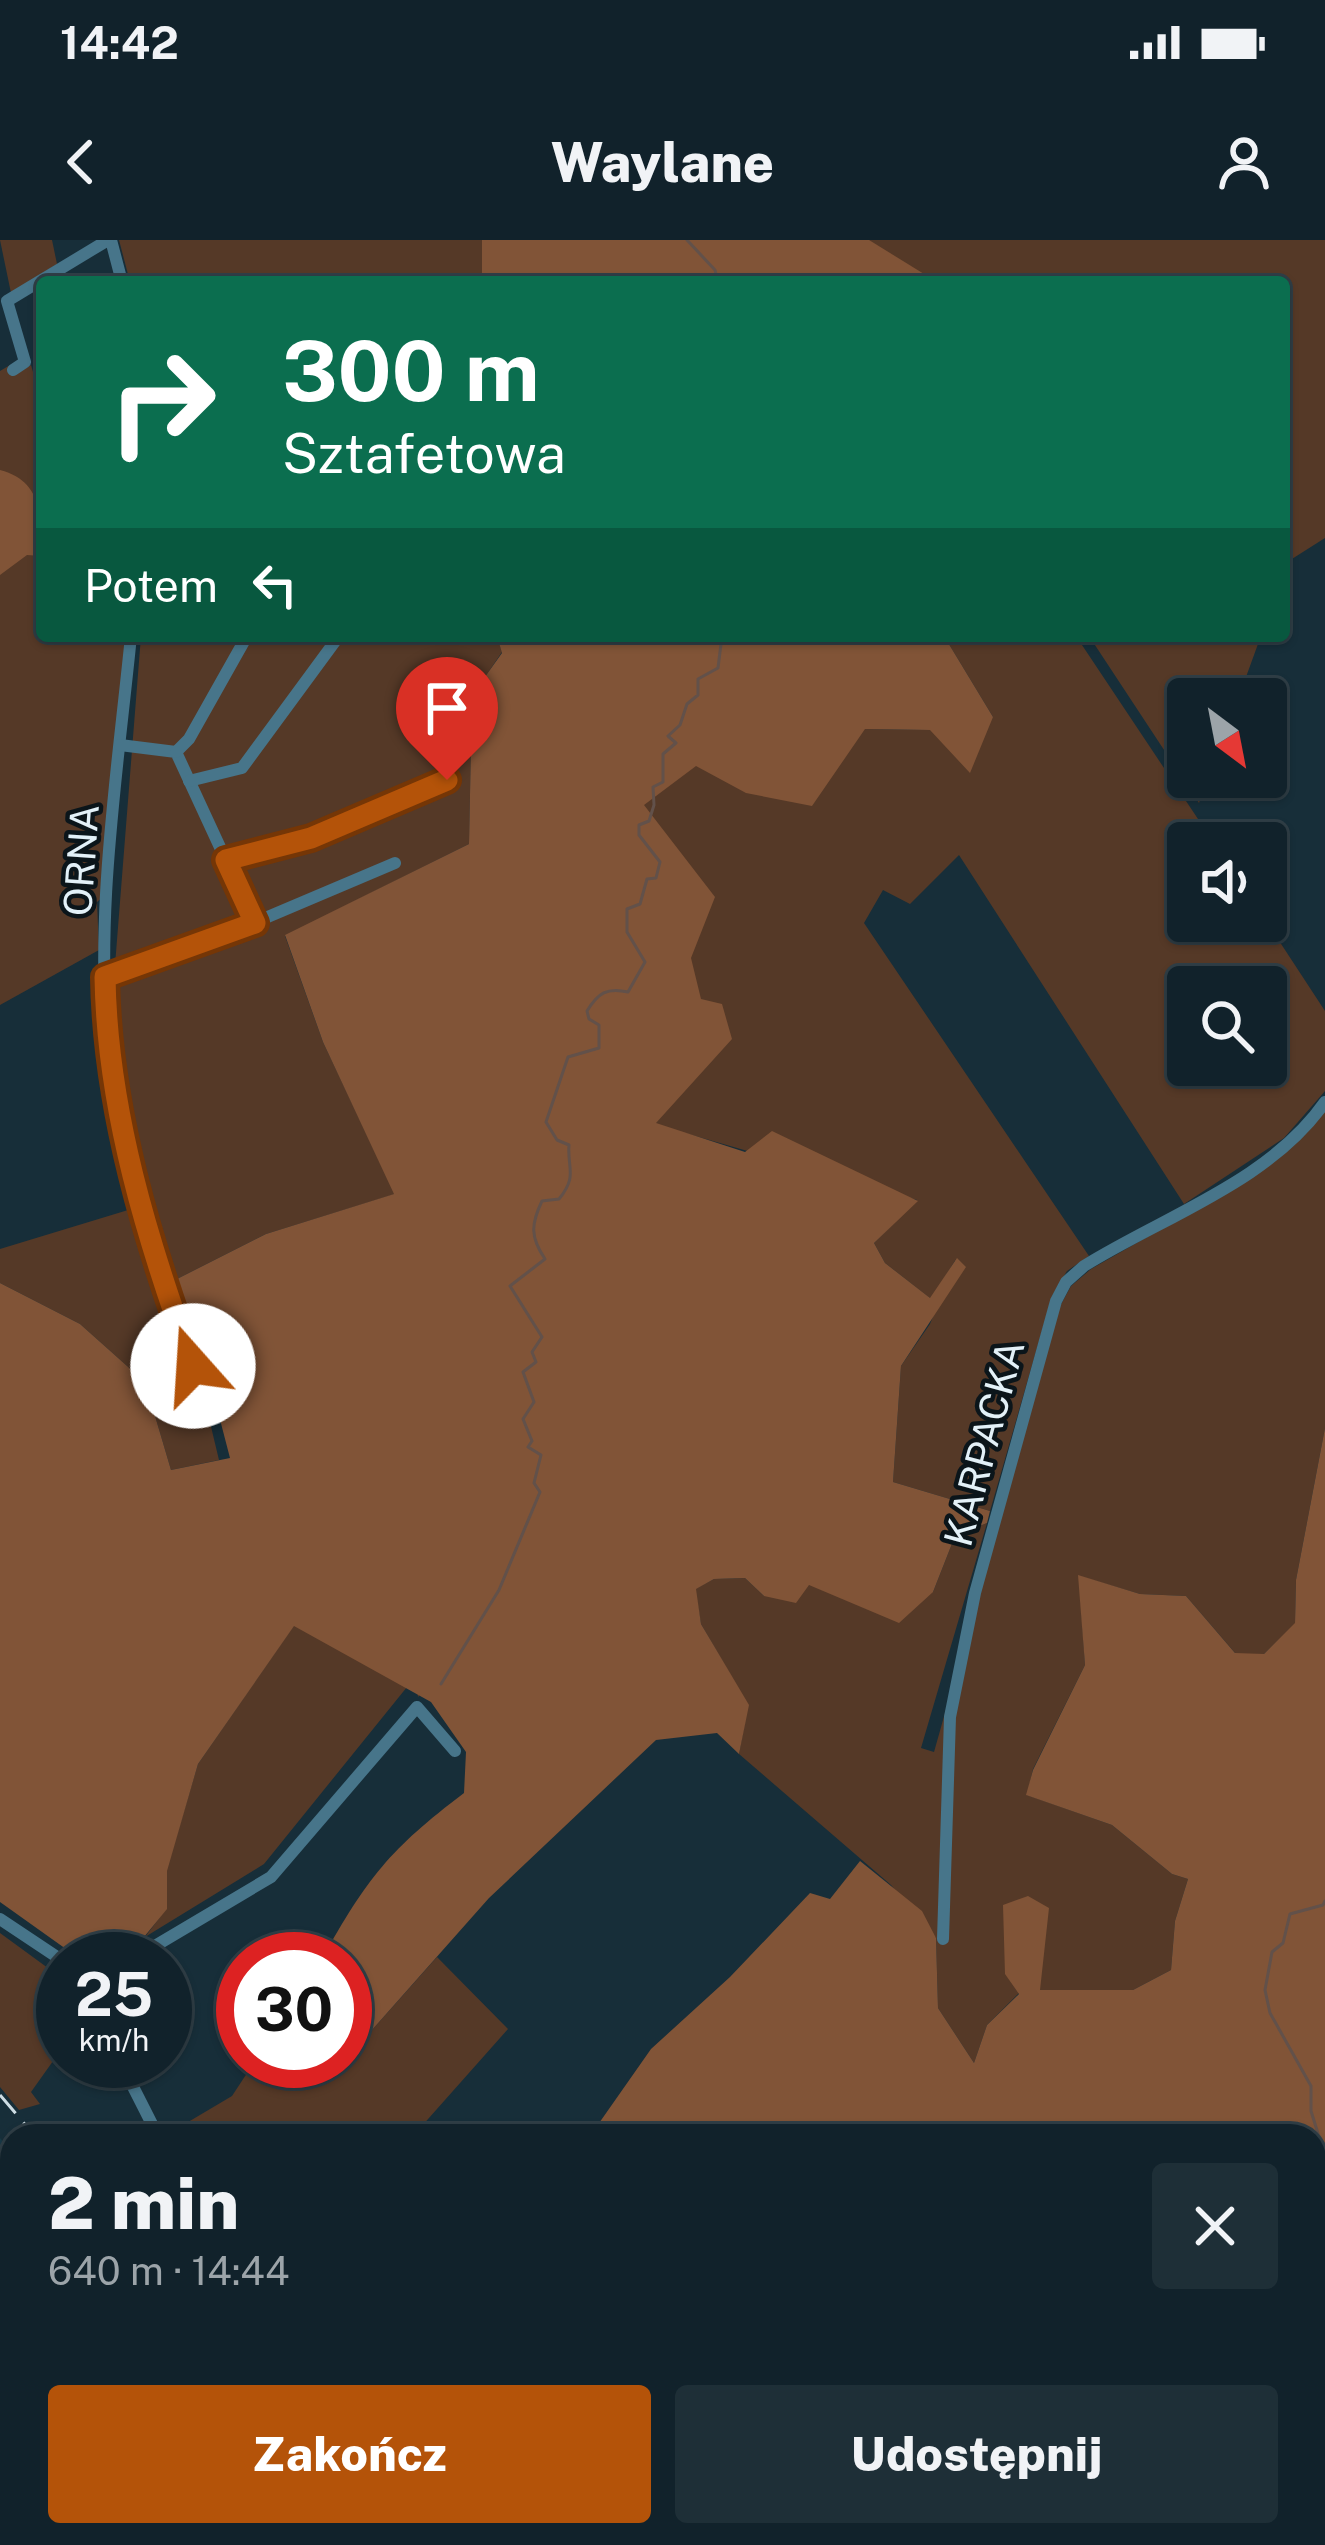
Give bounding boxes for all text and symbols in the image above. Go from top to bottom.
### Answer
text: 14:42 [60,16,179,69]
icon: back [48,129,114,195]
icon: person [1211,129,1277,195]
text: Waylane [551,131,774,194]
text: 300 m [282,321,540,420]
icon: right [84,324,240,480]
text: Sztafetowa [282,422,566,485]
icon: left [242,552,308,618]
text: Potem [84,559,218,612]
pin [396,657,498,780]
icon: arrive [414,675,480,741]
north arrow [1167,678,1287,798]
map controls [1167,678,1287,1086]
street label: ORNA [54,802,108,918]
button: sound [1167,822,1287,942]
button: search [1167,966,1287,1086]
position arrow [130,1303,256,1429]
street label: KARPACKA [934,1335,1034,1551]
speed limit sign: 30 [216,1932,372,2088]
text: 25 [75,1959,153,2030]
text: km/h [79,2022,149,2058]
text: 2 min [48,2161,239,2245]
button: close [1152,2163,1278,2289]
text: 640 m · 14:44 [48,2248,289,2294]
button: Zakończ [48,2385,651,2523]
button: Udostępnij [675,2385,1278,2523]

